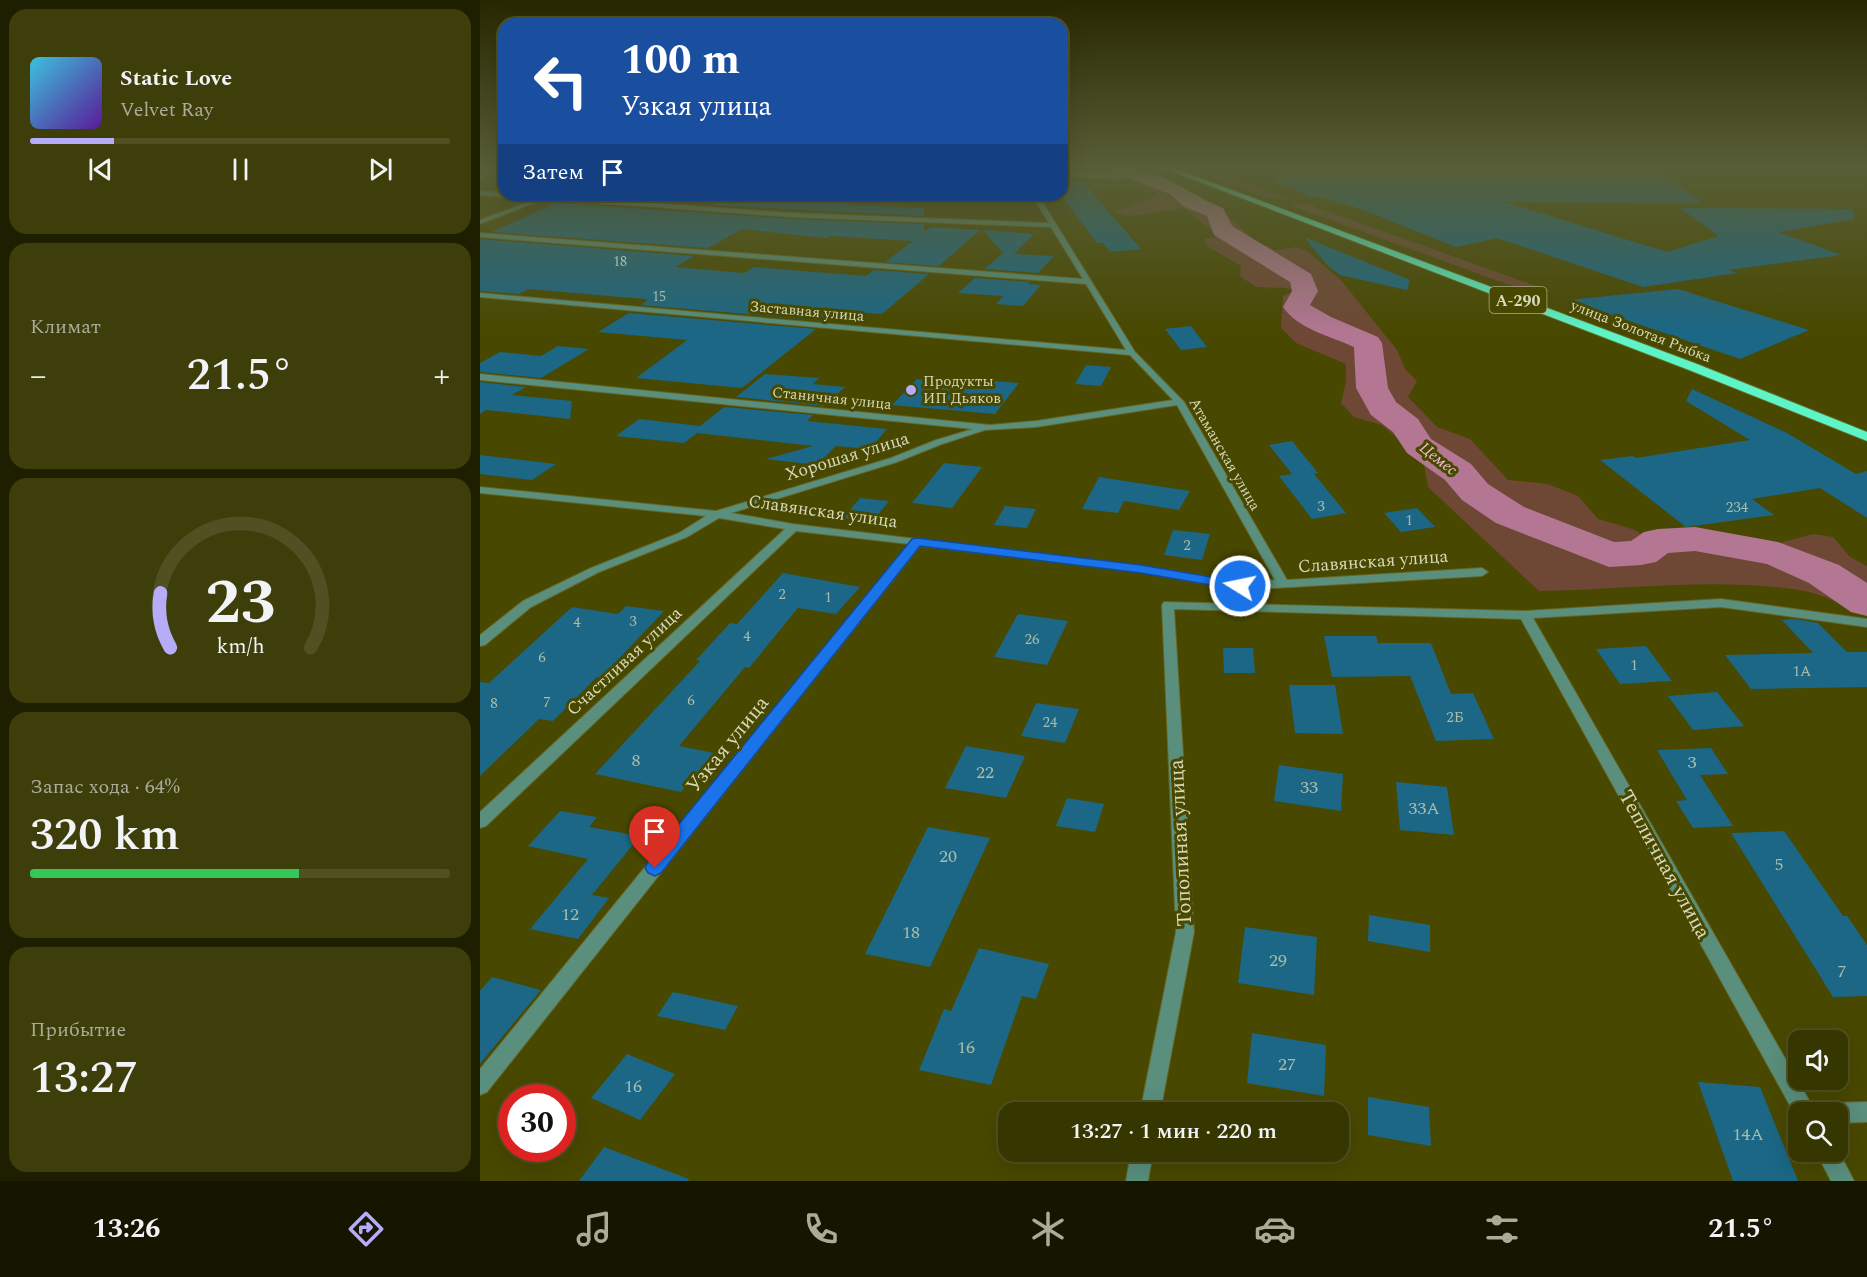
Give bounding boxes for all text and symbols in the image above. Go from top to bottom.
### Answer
text: 100 m [621,29,740,92]
icon: left [522,42,600,120]
text: Static Love [120,62,232,95]
text: Узкая улица [621,86,772,128]
text: Velvet Ray [120,95,213,125]
icon: previous [84,153,117,186]
icon: pause [224,153,257,186]
icon: next [364,153,397,186]
text: Затем [522,156,584,189]
icon: arrive [596,156,629,189]
house number: 18 [613,251,627,272]
house number: 15 [652,286,666,307]
road number: А-290 [1490,287,1546,313]
street label: улица Золотая Рыбка [1566,294,1715,369]
street label: Заставная улица [749,295,866,328]
text: Климат [30,312,101,342]
text: 21.5° [187,341,293,410]
text: − [30,351,47,401]
text: + [433,351,450,401]
place label: Продукты ИП Дьяков [923,370,1001,410]
street label: Станичная улица [771,381,893,416]
marker: Продукты ИП Дьяков [904,383,918,397]
street label: Атаманская улица [1183,393,1267,516]
street label: Хорошая улица [782,425,913,488]
water label: Цемес [1414,436,1463,482]
street label: Славянская улица [747,488,899,535]
house number: 3 [1317,495,1325,518]
house number: 234 [1726,496,1749,519]
house number: 1 [1405,509,1413,532]
house number: 2 [1183,534,1191,557]
street label: Славянская улица [1297,543,1449,580]
position arrow [1208,554,1272,618]
text: 23 [205,556,275,651]
house number: 2 [778,583,786,606]
house number: 1 [824,586,832,609]
street label: Счастливая улица [560,600,689,722]
house number: 3 [629,610,637,633]
house number: 4 [573,611,581,634]
house number: 4 [743,625,751,648]
house number: 26 [1024,628,1040,651]
text: km/h [216,630,264,663]
house number: 6 [538,646,546,669]
house number: 1 [1630,654,1638,677]
house number: 1А [1793,660,1811,683]
street label: Узкая улица [678,688,778,800]
house number: 6 [687,689,695,712]
house number: 7 [543,691,551,714]
house number: 8 [490,692,498,715]
house number: 2Б [1446,706,1464,729]
house number: 24 [1042,711,1058,734]
house number: 8 [632,747,641,774]
house number: 3 [1688,749,1697,776]
street label: Тополиная улица [1161,758,1201,927]
house number: 22 [976,759,994,786]
text: Запас хода · 64% [30,772,180,802]
house number: 33 [1300,774,1318,801]
street label: Тепличная улица [1610,784,1719,946]
house number: 33А [1408,795,1440,822]
text: 320 km [30,801,180,870]
pin [629,806,680,868]
icon: arrive [638,815,671,848]
house number: 20 [939,843,957,870]
house number: 5 [1775,851,1784,878]
house number: 12 [561,901,579,928]
house number: 18 [902,919,920,946]
house number: 29 [1269,947,1287,974]
house number: 7 [1838,958,1847,985]
text: Прибытие [30,1015,126,1045]
map controls [1788,1030,1848,1162]
button: sound [1788,1030,1848,1090]
house number: 16 [957,1034,975,1061]
text: 13:27 [30,1044,138,1113]
house number: 27 [1278,1051,1296,1078]
house number: 16 [624,1073,642,1100]
speed limit sign: 30 [498,1084,576,1162]
button: search [1788,1102,1848,1162]
text: 13:27 · 1 мин · 220 m [1070,1115,1277,1148]
house number: 14А [1732,1121,1764,1148]
text: 13:26 [93,1208,160,1250]
icon: directions [345,1208,387,1250]
icon: music [573,1208,615,1250]
icon: phone [800,1208,842,1250]
icon: climate [1027,1208,1069,1250]
icon: car [1254,1208,1296,1250]
icon: filters [1481,1208,1523,1250]
text: 21.5° [1708,1208,1774,1250]

